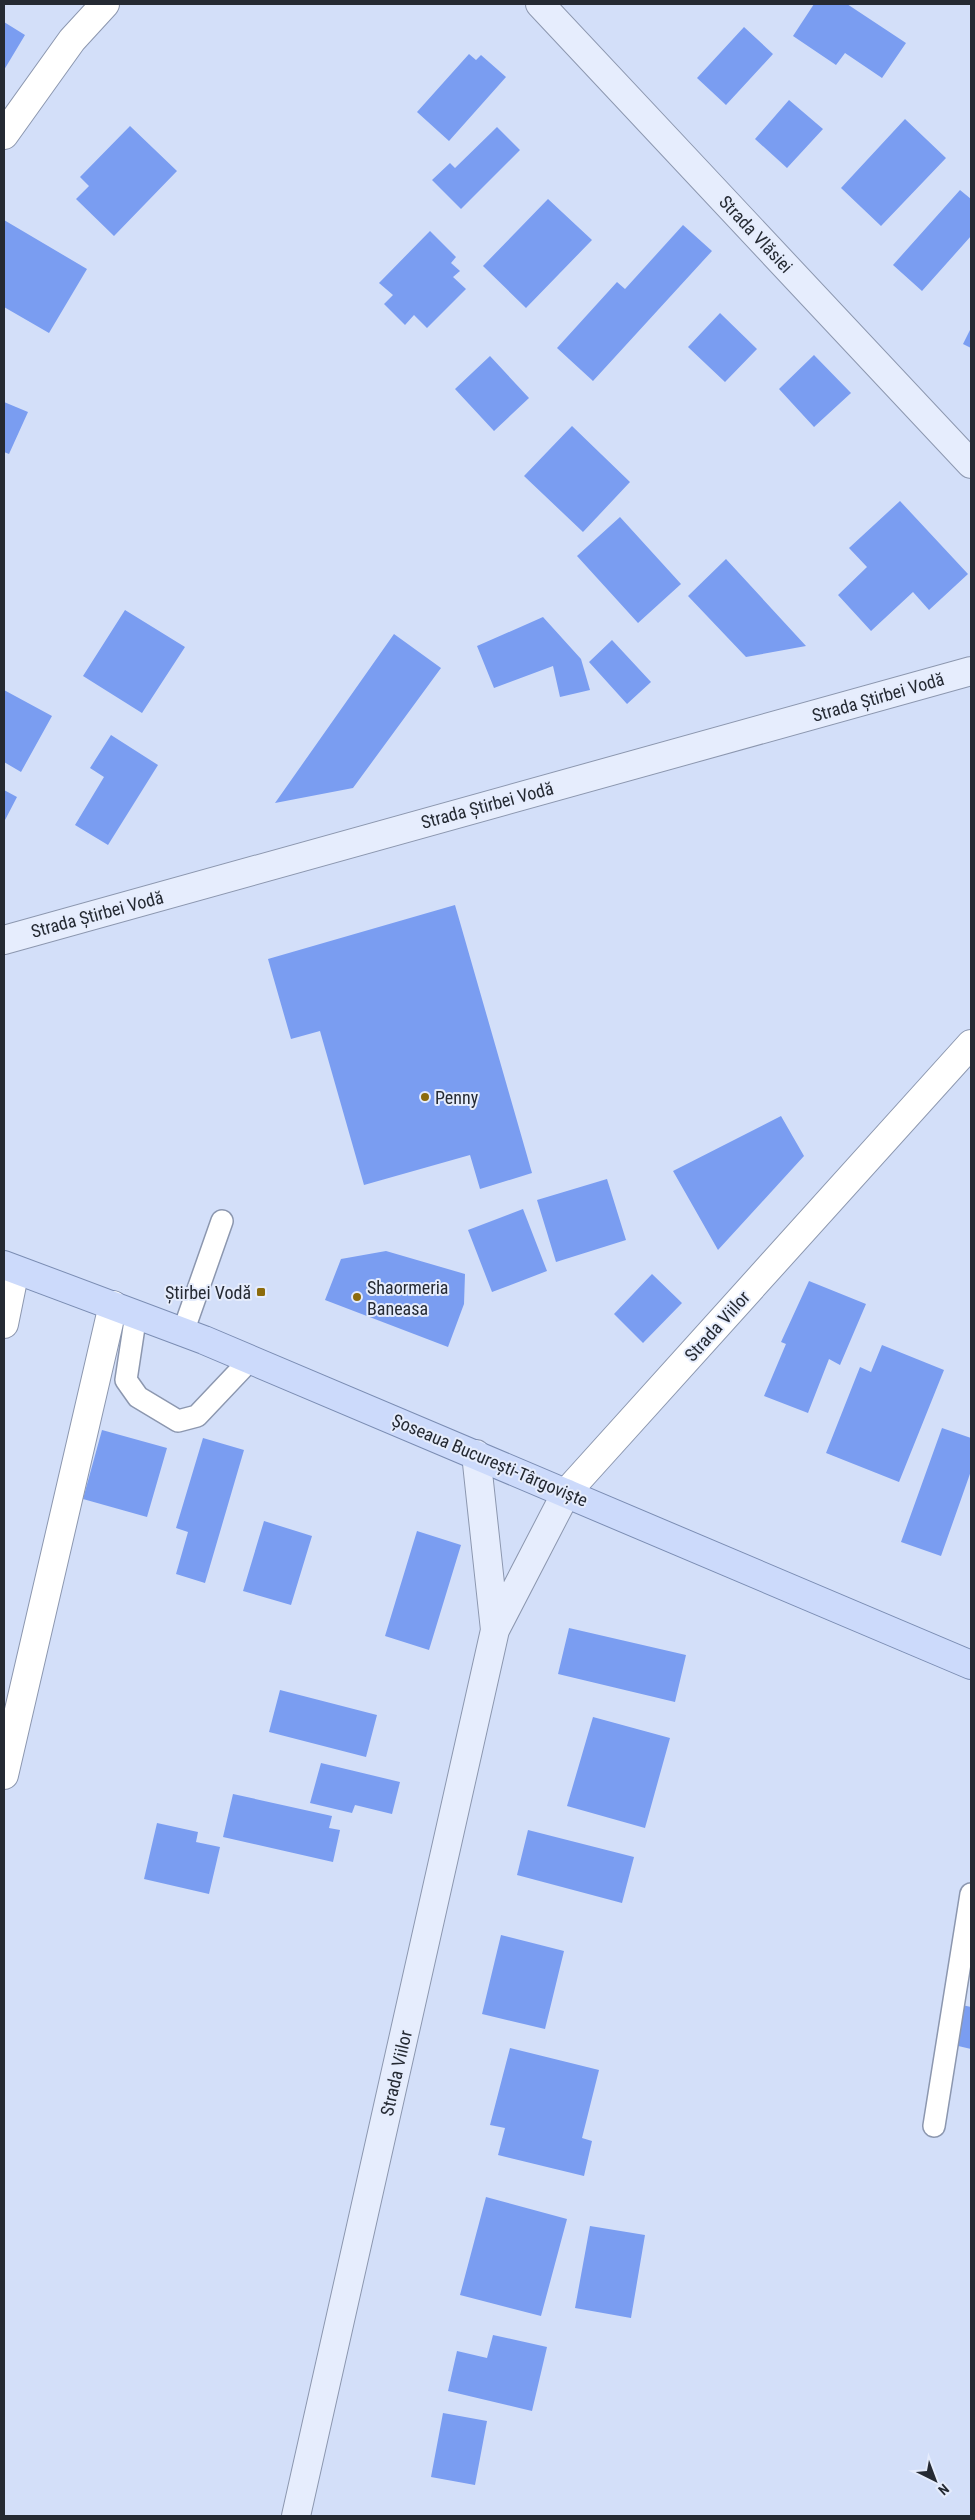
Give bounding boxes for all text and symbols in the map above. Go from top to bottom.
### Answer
street label: Strada Vlăsiei [715,191,797,277]
street label: Strada Știrbei Vodă [810,668,947,727]
street label: Strada Știrbei Vodă [418,777,556,834]
street label: Strada Știrbei Vodă [28,886,166,943]
place label: Penny [435,1087,479,1108]
marker: Penny [419,1091,431,1103]
place label: Shaormeria Baneasa [367,1277,448,1319]
place label: Știrbei Vodă [165,1282,251,1304]
marker: Știrbei Vodă [255,1286,267,1298]
street label: Strada Viilor [680,1286,754,1365]
marker: Shaormeria Baneasa [351,1291,363,1303]
street label: Șoseaua București-Târgoviște [389,1409,591,1512]
street label: Strada Viilor [376,2028,416,2118]
north arrow [910,2455,960,2505]
text: N [935,2481,952,2498]

